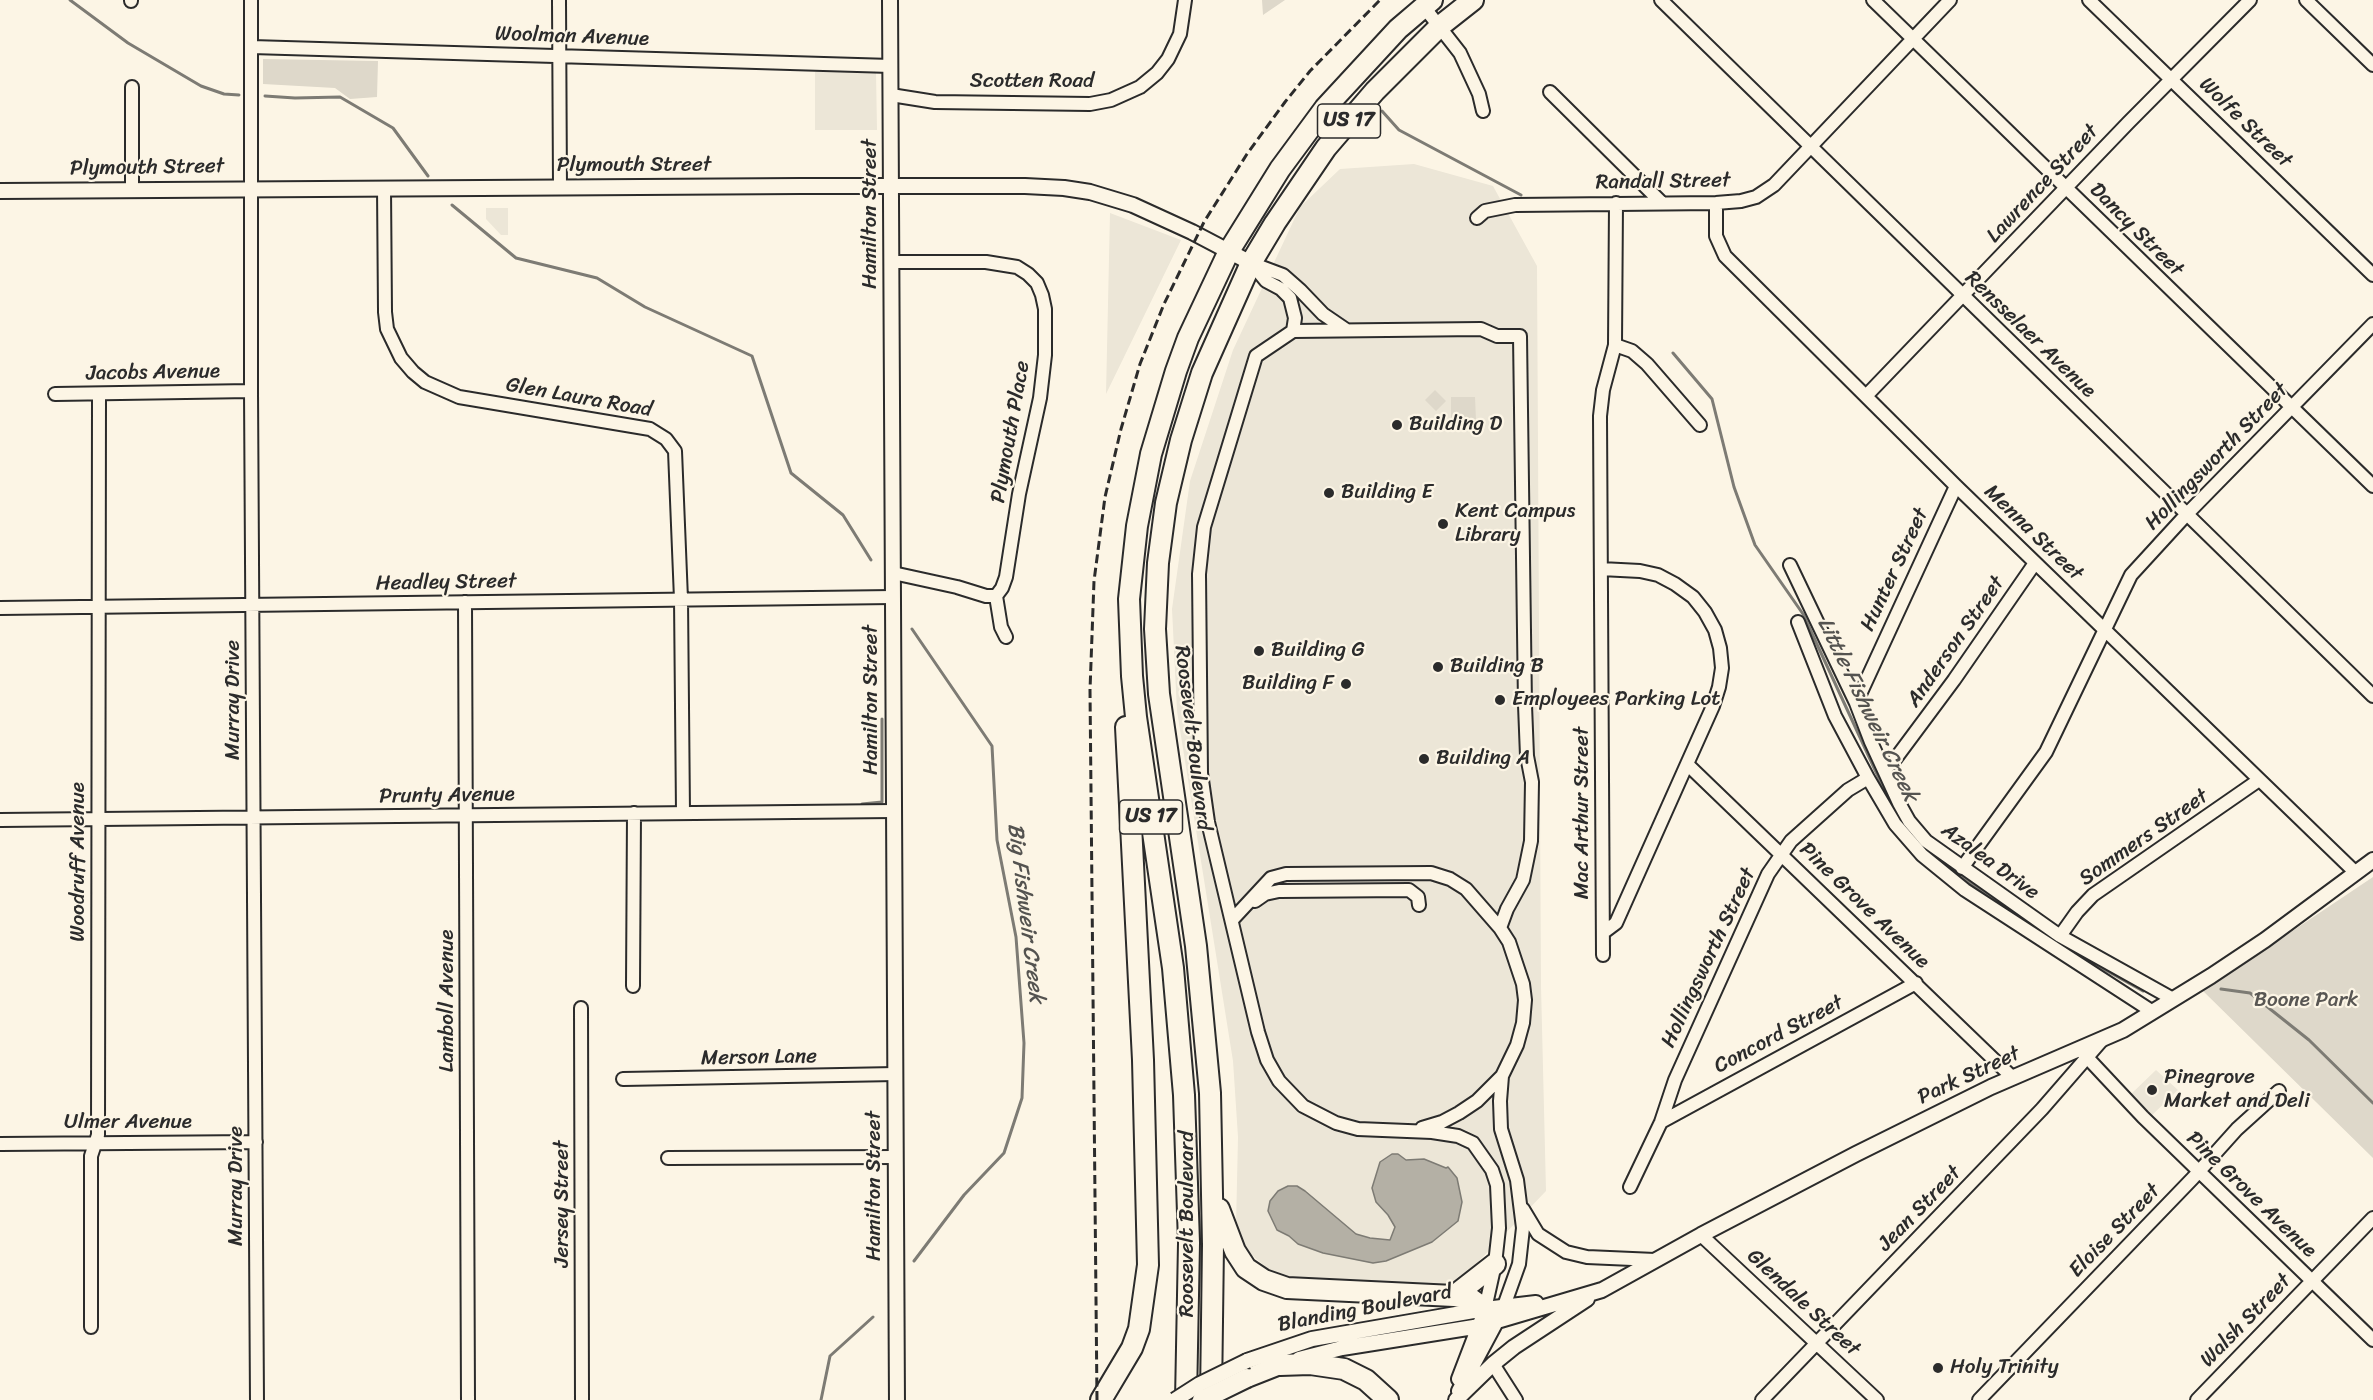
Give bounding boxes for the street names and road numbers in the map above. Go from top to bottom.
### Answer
street label: Woolman Avenue [495,22,649,52]
street label: Scotten Road [970,69,1094,95]
street label: Wolfe Street [2193,73,2297,173]
road number: US 17 [1318,104,1380,138]
street label: Lawrence Street [1982,120,2104,248]
street label: Hamilton Street [858,139,884,289]
street label: Plymouth Street [557,153,711,179]
street label: Plymouth Street [70,154,224,182]
street label: Randall Street [1595,168,1731,196]
street label: Dancy Street [2084,178,2188,282]
street label: Rensselaer Avenue [1959,266,2101,404]
street label: Jacobs Avenue [86,359,220,387]
street label: Plymouth Place [986,359,1036,505]
street label: Glen Laura Road [504,373,654,423]
street label: Hollingsworth Street [2140,378,2294,536]
street label: Menna Street [1978,480,2088,586]
street label: Hunter Street [1856,505,1934,635]
street label: Headley Street [375,569,517,597]
street label: Anderson Street [1902,572,2010,712]
street label: Hamilton Street [859,625,885,775]
street label: Murray Drive [221,640,247,760]
street label: Roosevelt Boulevard [1168,644,1216,832]
street label: Mac Arthur Street [1570,727,1596,899]
street label: Woodruff Avenue [66,782,92,942]
street label: Prunty Avenue [379,782,515,810]
street label: Sommers Street [2075,784,2213,892]
road number: US 17 [1120,800,1182,834]
street label: Azalea Drive [1936,818,2044,906]
street label: Pine Grove Avenue [1794,837,1934,975]
street label: Hollingsworth Street [1656,864,1762,1052]
street label: Lamboll Avenue [435,930,461,1072]
street label: Concord Street [1710,990,1848,1080]
street label: Park Street [1914,1041,2024,1111]
street label: Merson Lane [701,1044,817,1072]
street label: Ulmer Avenue [64,1110,192,1136]
street label: Hamilton Street [862,1111,888,1261]
street label: Murray Drive [224,1126,250,1246]
street label: Pine Grove Avenue [2181,1126,2321,1264]
street label: Roosevelt Boulevard [1175,1131,1201,1317]
street label: Jersey Street [550,1141,576,1267]
street label: Jean Street [1873,1161,1967,1257]
street label: Eloise Street [2064,1179,2166,1283]
street label: Glendale Street [1741,1244,1865,1362]
street label: Walsh Street [2195,1269,2297,1373]
street label: Blanding Boulevard [1276,1280,1454,1338]

